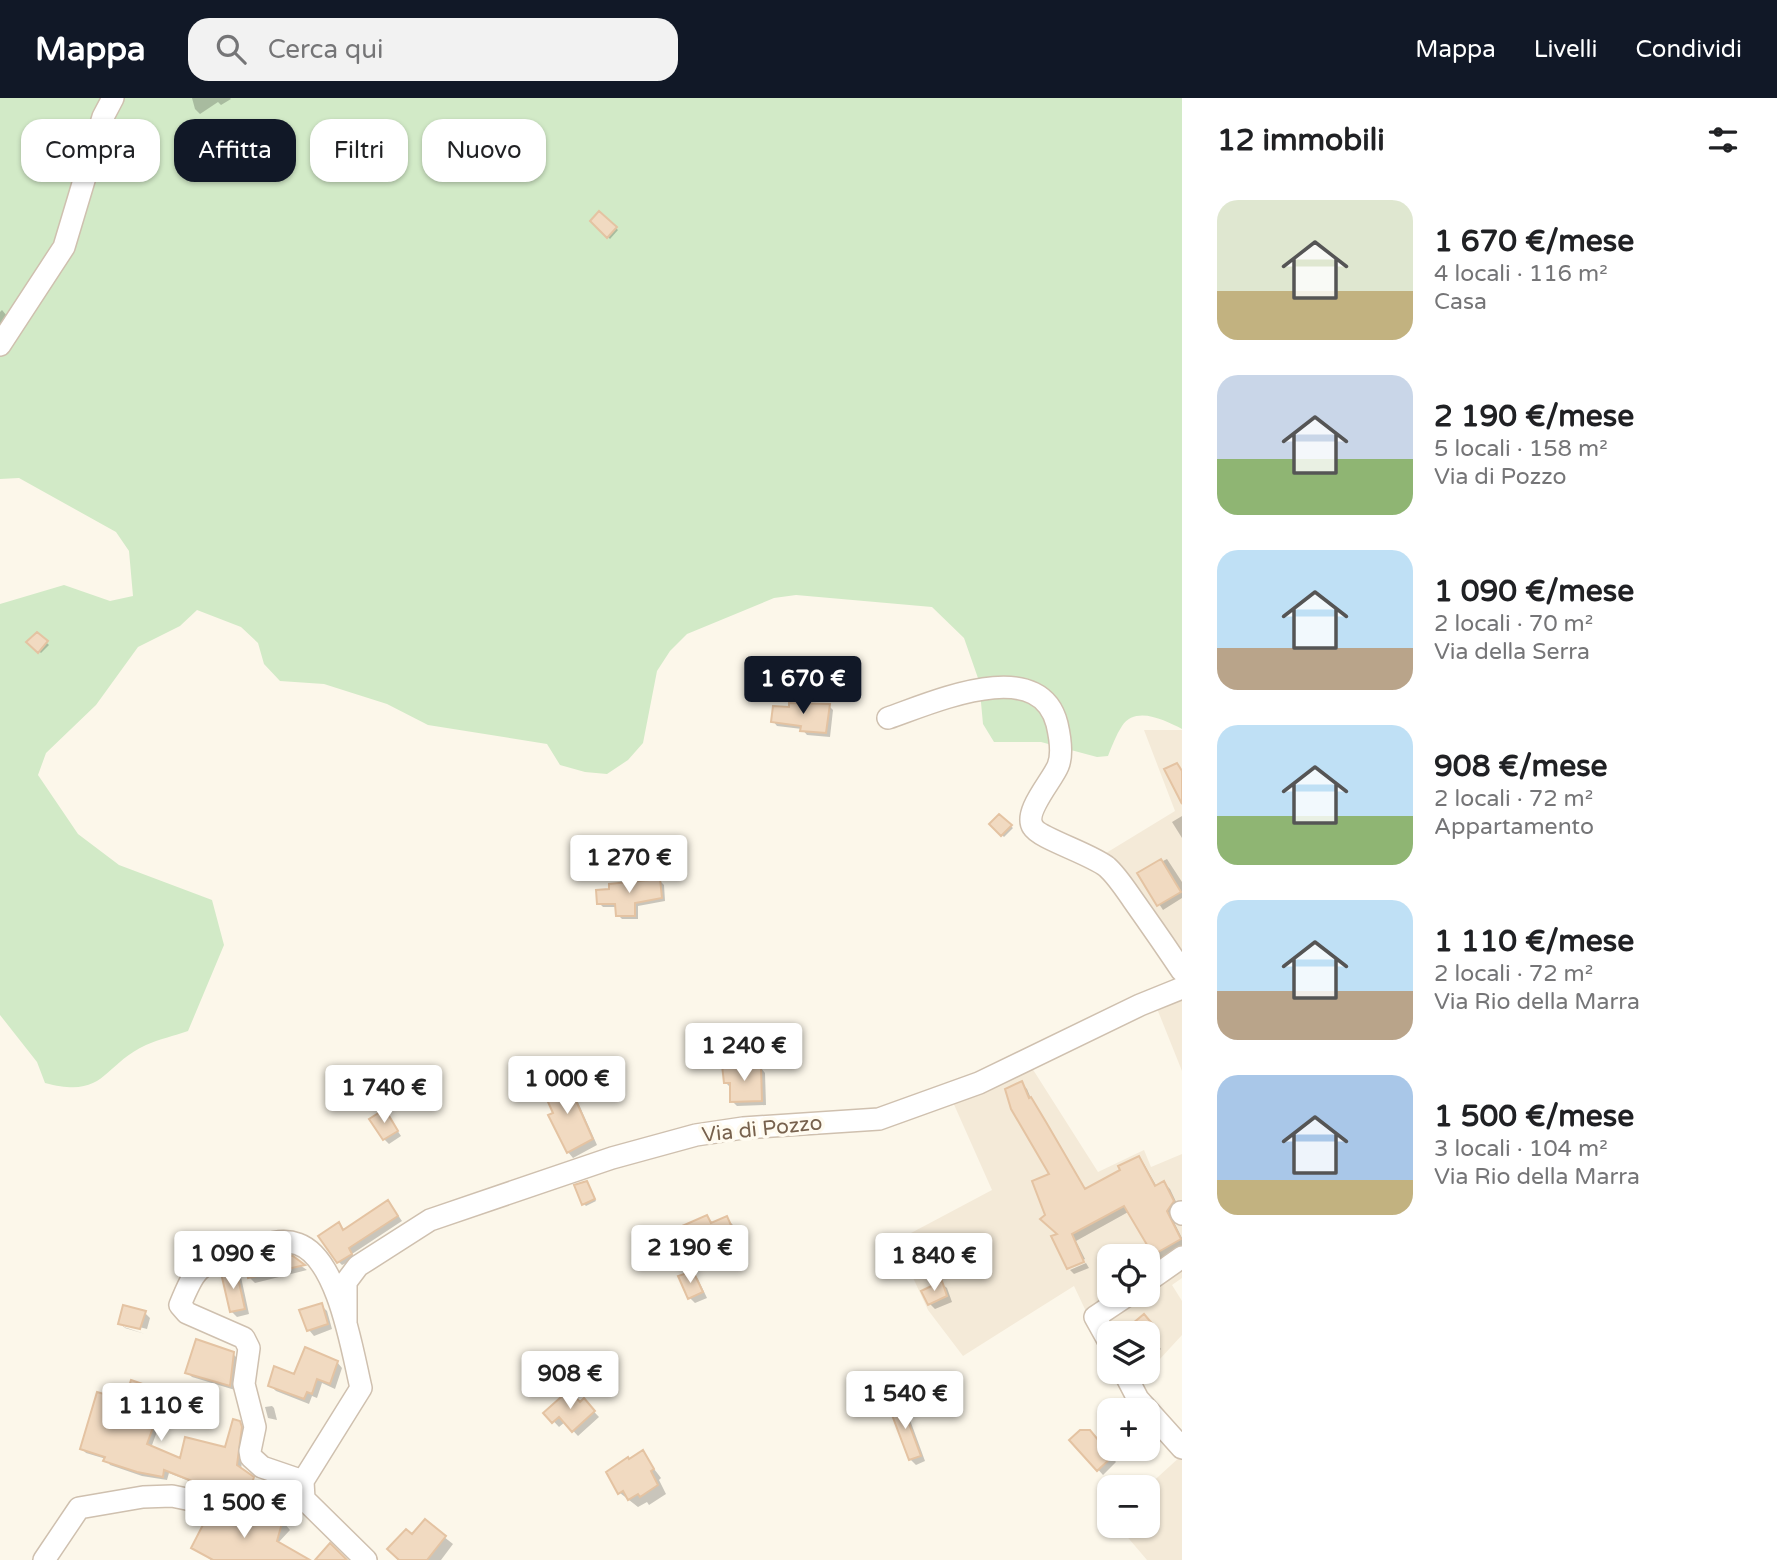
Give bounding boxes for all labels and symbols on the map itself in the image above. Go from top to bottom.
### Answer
pin: 1 670 € [738,656,868,716]
pin: 1 270 € [564,836,694,895]
pin: 1 240 € [679,1024,809,1083]
pin: 1 000 € [502,1056,632,1116]
pin: 1 740 € [319,1066,449,1125]
street label: Via di Pozzo [700,1110,824,1148]
pin: 2 190 € [625,1226,755,1285]
pin: 1 090 € [168,1232,298,1291]
pin: 1 840 € [869,1234,999,1293]
pin: 908 € [521,1352,619,1411]
pin: 1 540 € [840,1372,970,1431]
pin: 1 110 € [96,1384,226,1443]
pin: 1 500 € [179,1480,309,1540]

